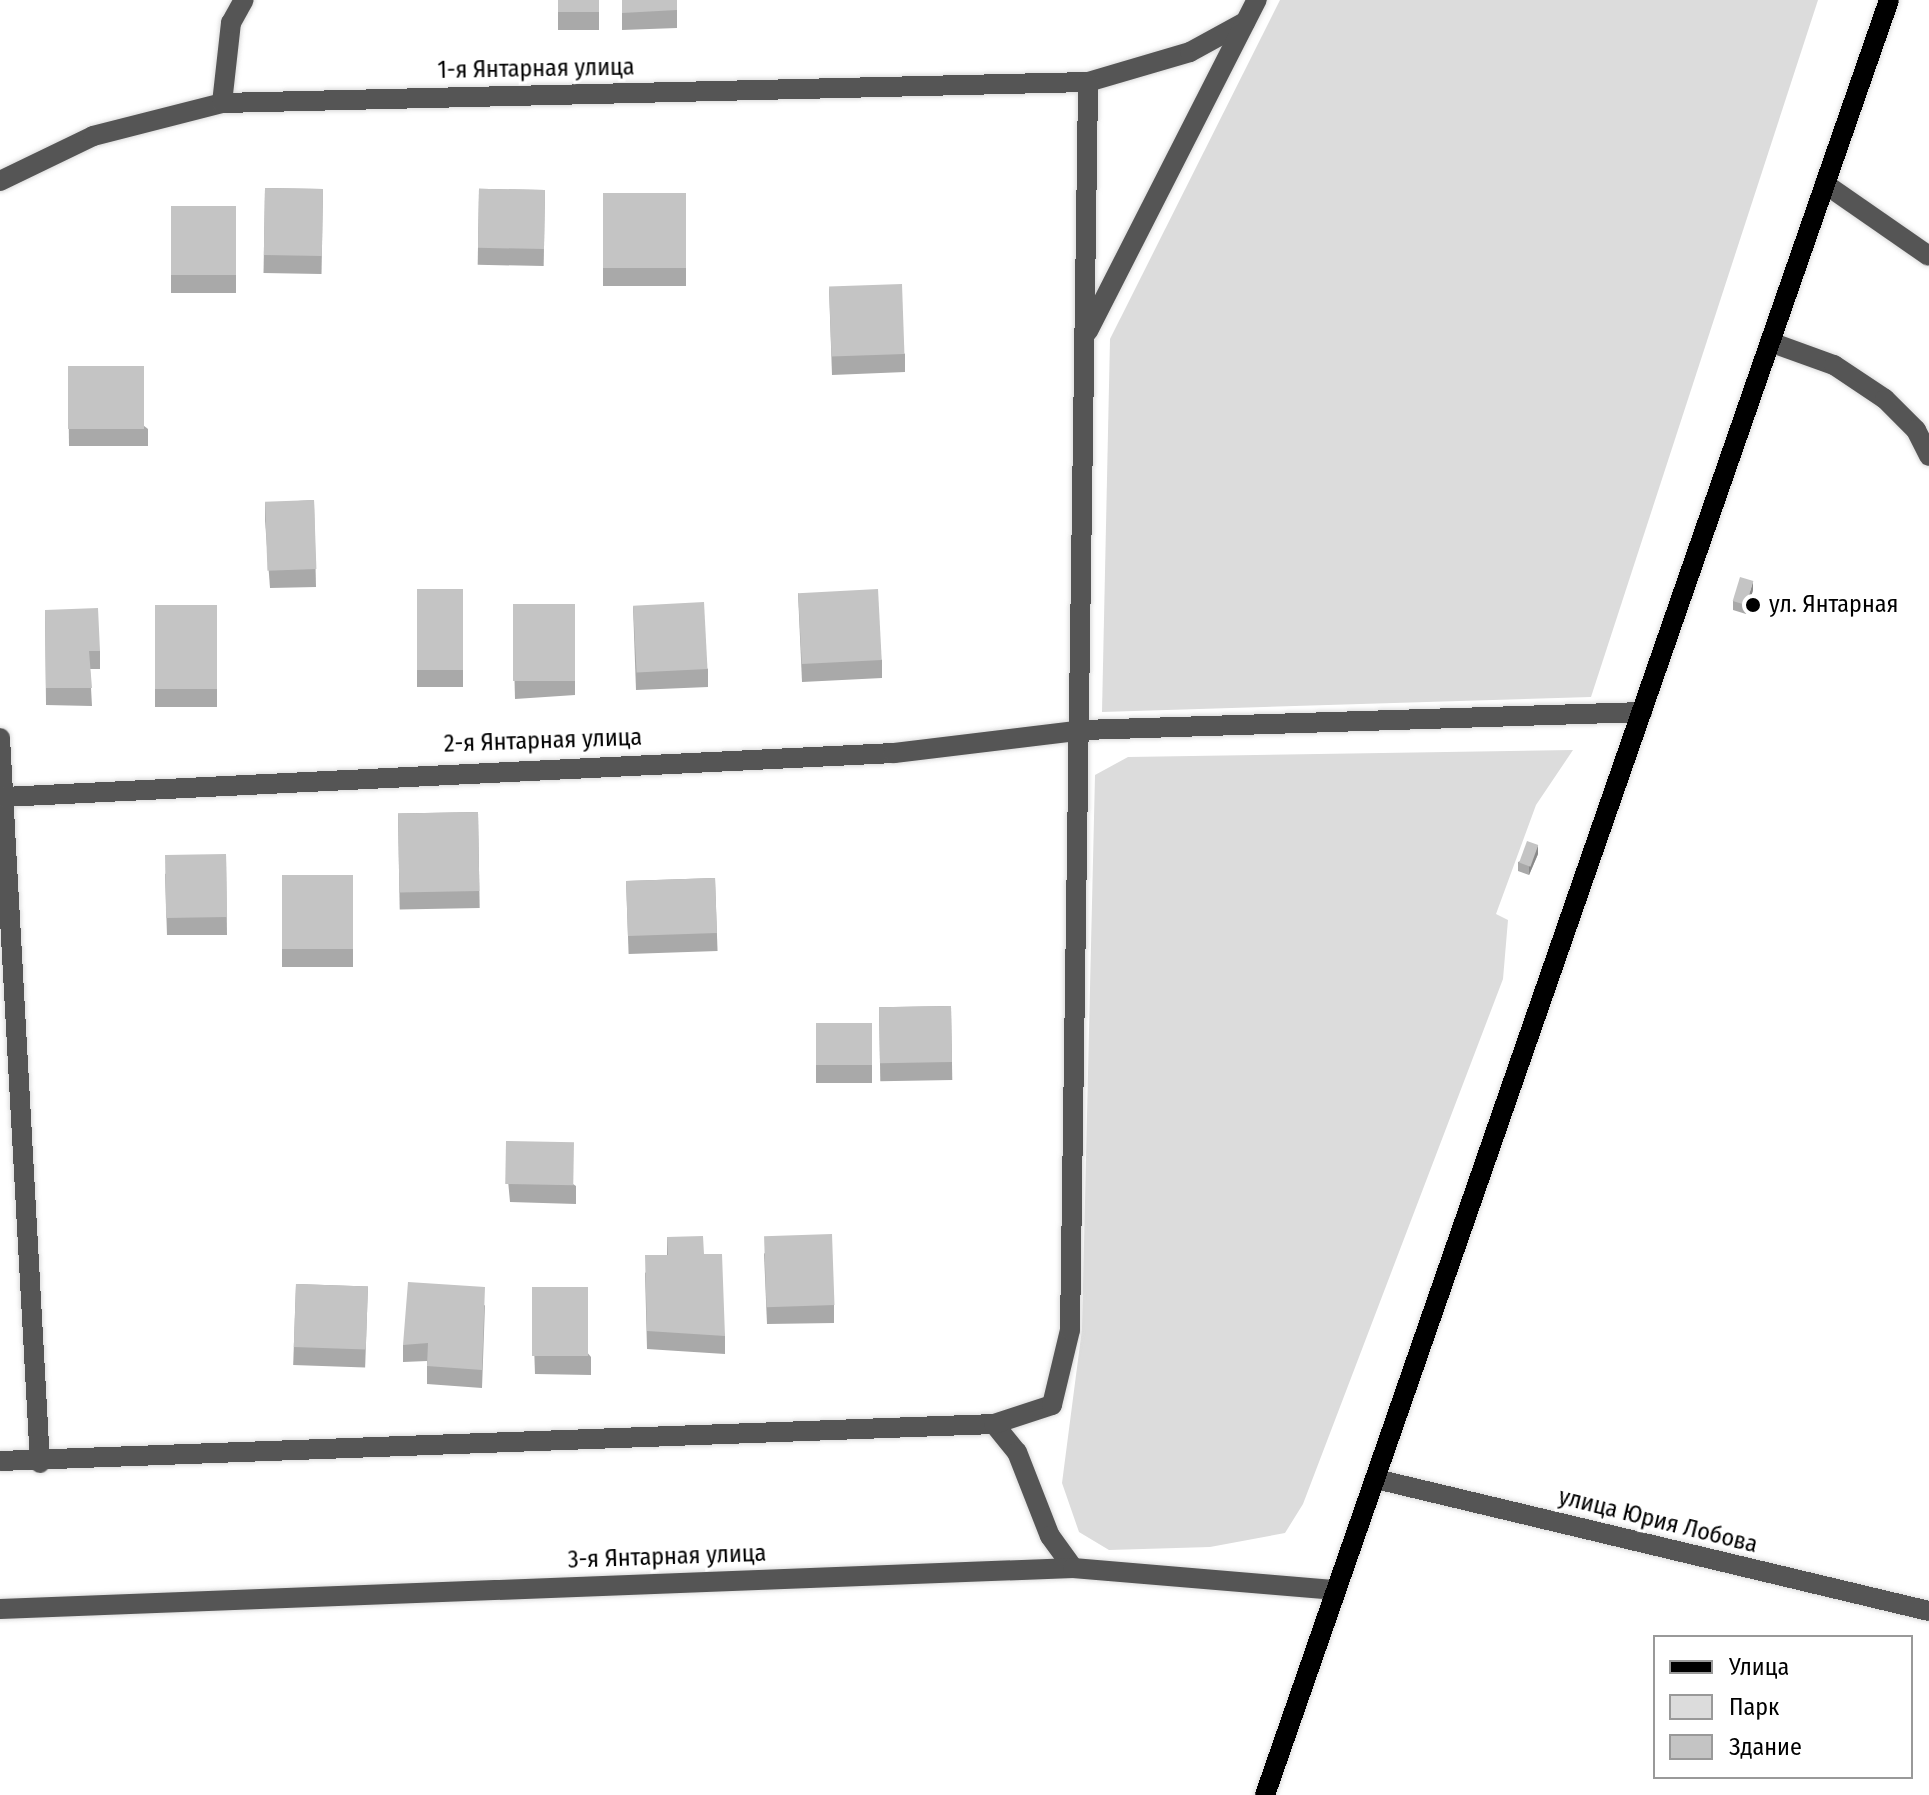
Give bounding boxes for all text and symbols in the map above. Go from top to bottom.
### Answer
street label: 1-я Янтарная улица [437,53,635,85]
place label: ул. Янтарная [1769,591,1898,619]
marker: ул. Янтарная [1744,596,1762,614]
street label: 2-я Янтарная улица [443,723,643,759]
street label: улица Юрия Лобова [1556,1482,1760,1560]
street label: 3-я Янтарная улица [567,1539,767,1575]
legend [1653,1635,1913,1779]
text: Улица [1729,1653,1789,1681]
text: Парк [1729,1693,1779,1721]
text: Здание [1729,1733,1802,1761]

